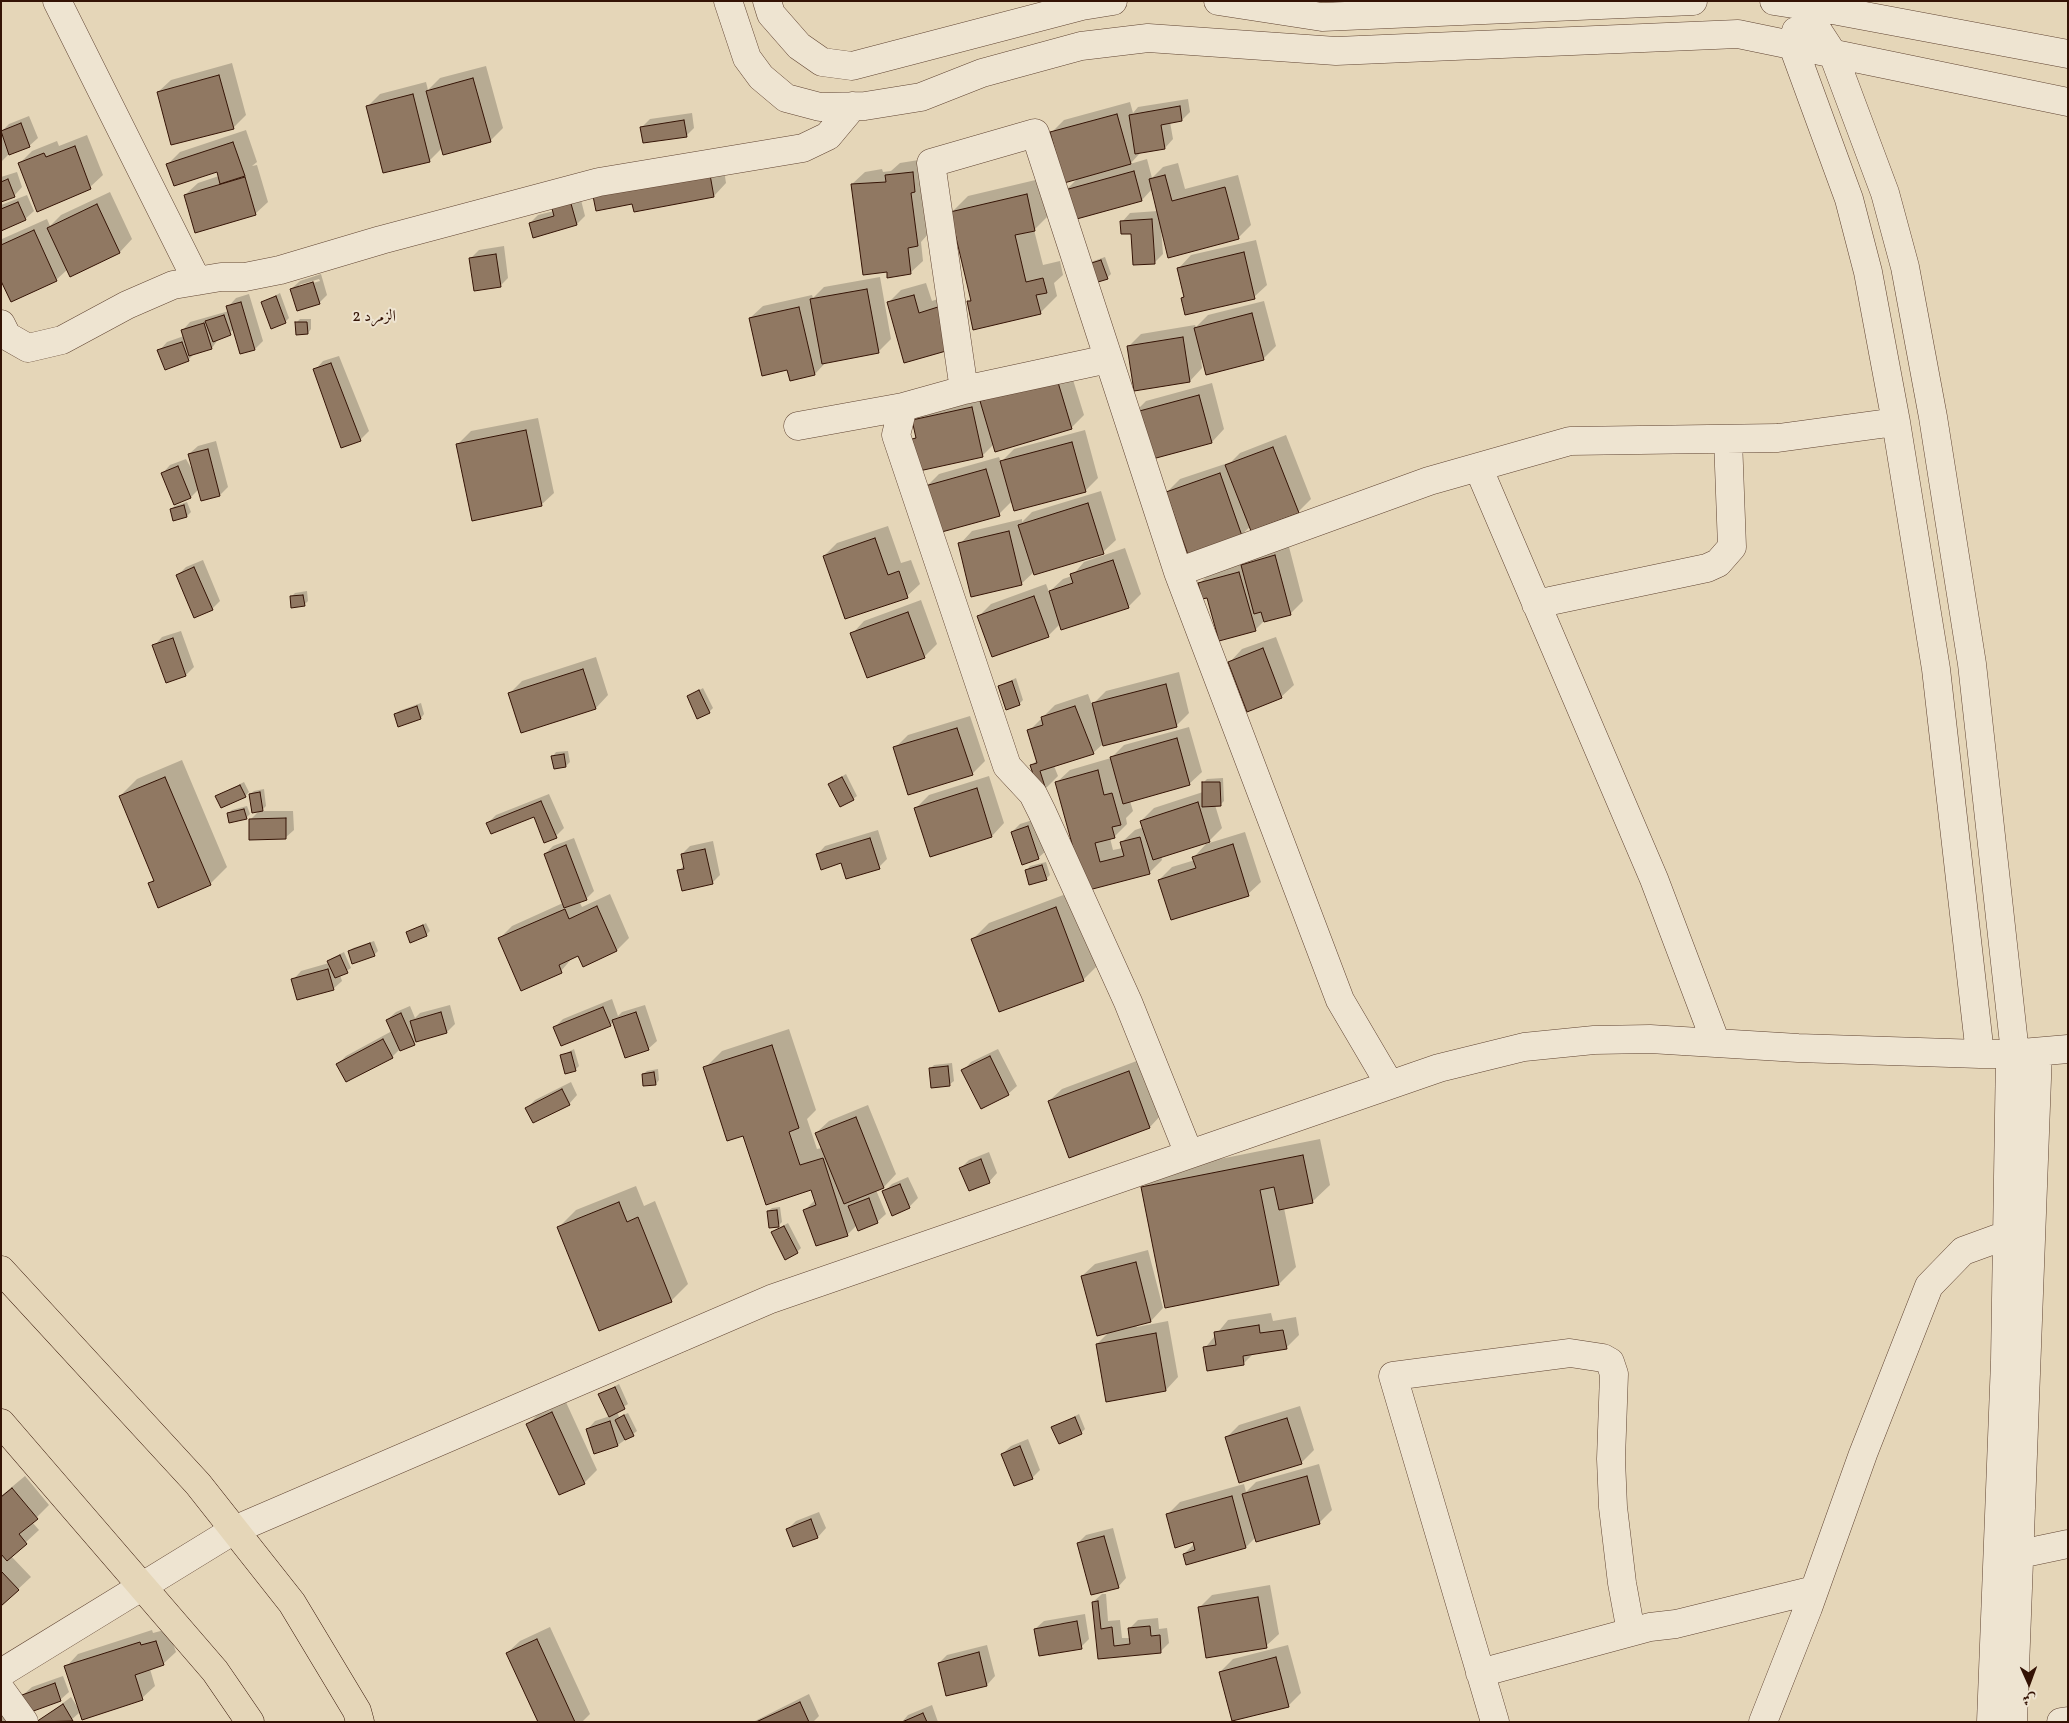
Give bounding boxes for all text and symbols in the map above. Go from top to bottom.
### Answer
district label: الزمرد 2 [352,308,396,328]
north arrow [2004,1658,2054,1708]
text: ش [2022,1689,2037,1708]

